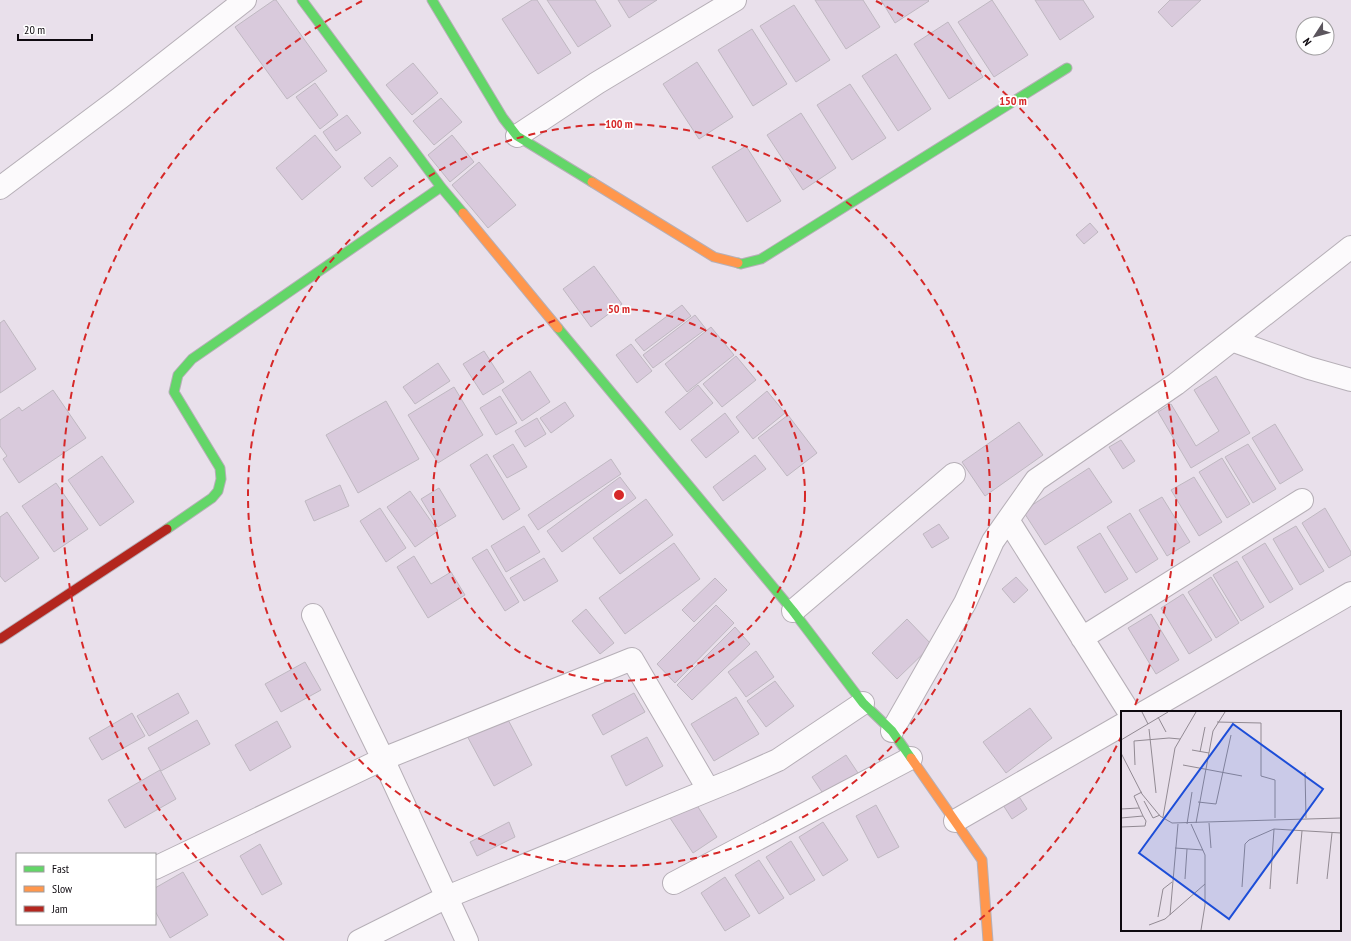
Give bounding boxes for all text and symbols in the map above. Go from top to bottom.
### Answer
scale bar [18,16,92,42]
north arrow [1295,16,1335,56]
text: 20 m [24,22,45,37]
text: N [1299,35,1314,48]
text: 150 m [999,93,1027,108]
text: 100 m [605,116,633,131]
text: 50 m [608,301,630,316]
centre of rings [612,488,626,502]
inset map [1121,711,1341,931]
legend [16,853,156,925]
text: Fast [52,861,70,876]
text: Slow [52,881,73,896]
text: Jam [51,901,68,916]

